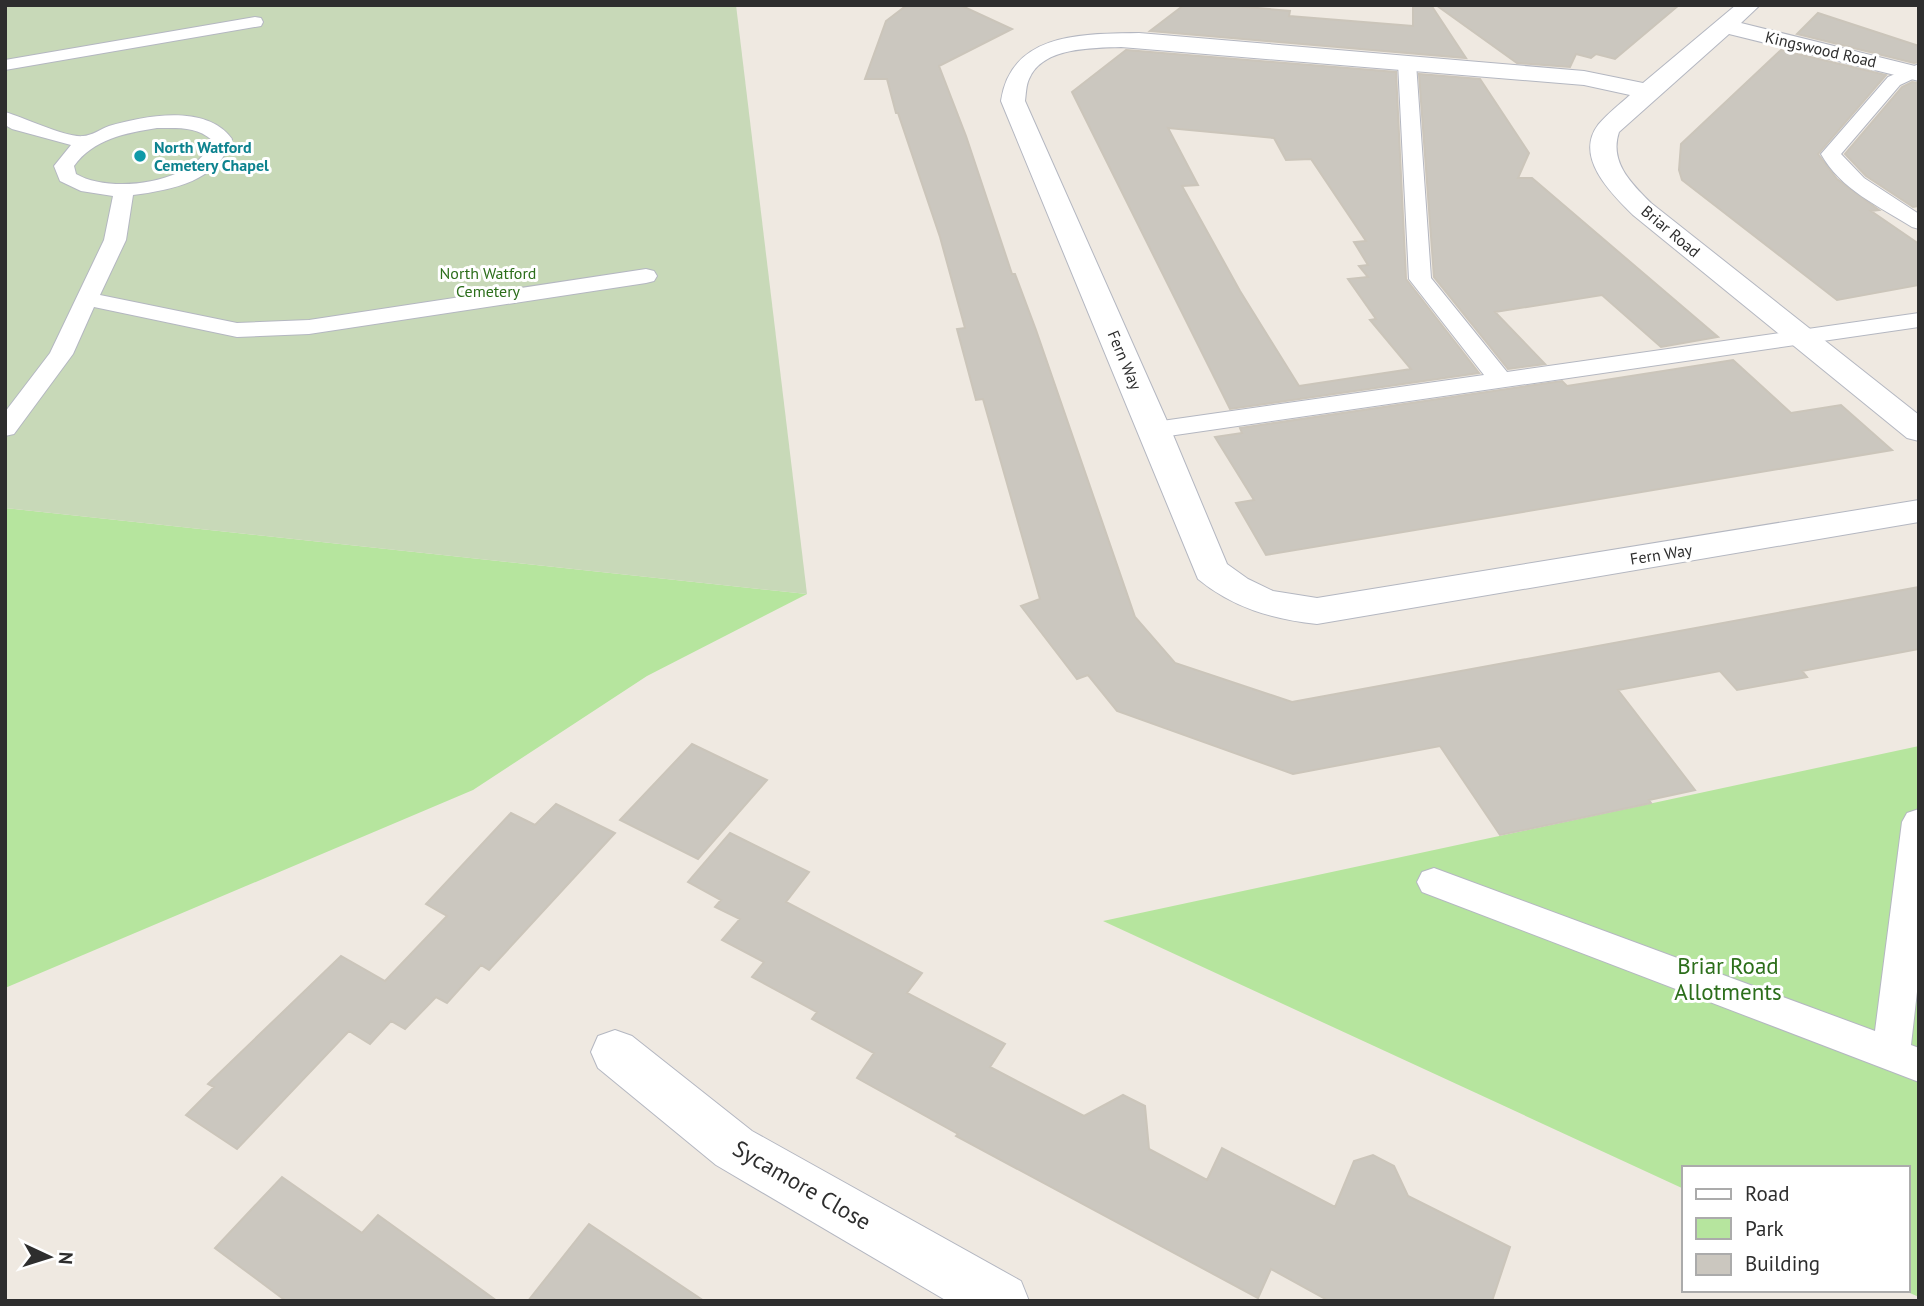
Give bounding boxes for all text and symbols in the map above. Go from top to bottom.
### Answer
street label: Kingswood Road [1763,26,1879,72]
place label: North Watford Cemetery Chapel [154,137,269,175]
marker: North Watford Cemetery Chapel [132,148,148,164]
street label: Briar Road [1638,201,1704,261]
park label: North Watford Cemetery [440,263,536,301]
street label: Fern Way [1104,327,1147,393]
street label: Fern Way [1629,539,1694,569]
park label: Briar Road Allotments [1674,951,1782,1006]
street label: Sycamore Close [728,1133,876,1236]
legend [1682,1166,1910,1292]
text: Road [1745,1180,1789,1207]
text: Park [1745,1215,1784,1242]
north arrow [14,1222,84,1292]
text: Building [1745,1250,1820,1277]
text: N [54,1251,78,1265]

